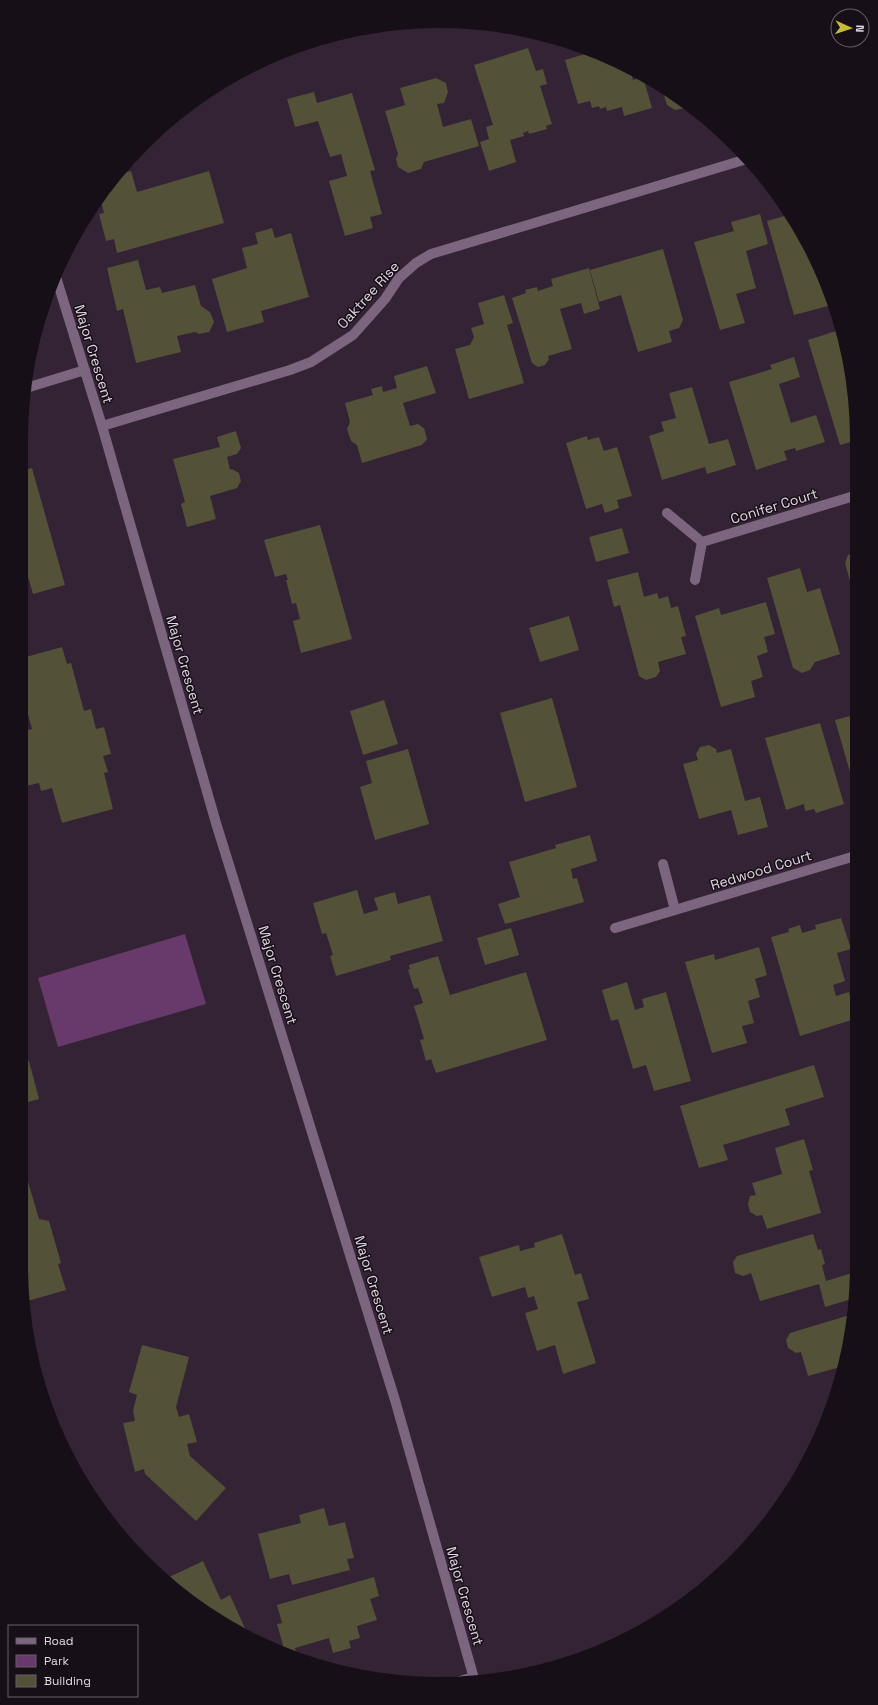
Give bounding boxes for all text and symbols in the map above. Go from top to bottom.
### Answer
north arrow [830,8,870,48]
text: N [853,24,867,33]
street label: Oaktree Rise [333,258,403,332]
street label: Major Crescent [70,302,118,406]
street label: Conifer Court [728,484,820,528]
street label: Major Crescent [162,613,208,717]
street label: Redwood Court [708,846,814,894]
street label: Major Crescent [254,923,302,1027]
street label: Major Crescent [350,1233,398,1337]
street label: Major Crescent [442,1544,488,1648]
legend [8,1625,138,1697]
text: Road [44,1633,73,1649]
text: Park [44,1653,69,1669]
text: Building [44,1673,91,1689]

